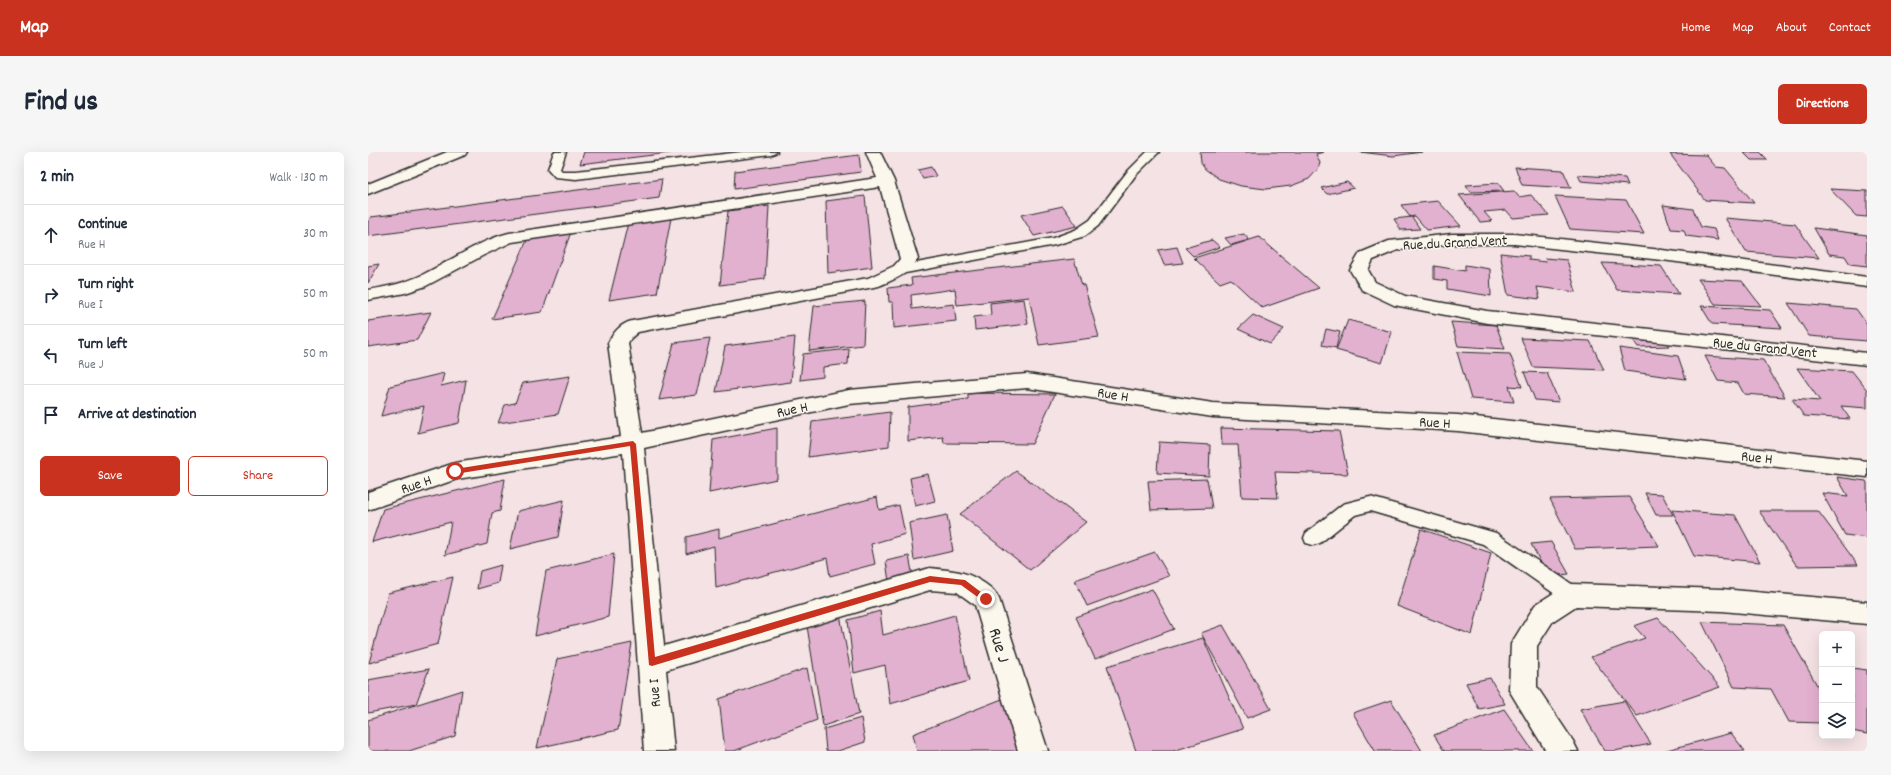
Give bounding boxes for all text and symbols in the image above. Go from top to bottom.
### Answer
text: Map [20,15,49,42]
text: Home [1681,18,1710,38]
text: Map [1732,18,1754,38]
text: About [1776,18,1807,38]
text: Contact [1829,18,1871,38]
text: Find us [24,84,98,124]
button: Directions [1778,84,1867,124]
text: 2 min [40,166,74,190]
text: Walk · 130 m [269,169,328,188]
text: Continue [78,214,127,236]
icon: ahead [40,224,62,246]
text: 30 m [303,225,328,244]
street label: Rue du Grand Vent [1402,230,1508,258]
text: Rue H [78,236,105,255]
text: Turn right [78,274,134,296]
icon: right [40,284,62,306]
text: 50 m [303,285,328,304]
text: Rue I [78,296,103,315]
street label: Rue du Grand Vent [1712,333,1818,365]
text: Turn left [78,334,127,356]
icon: left [40,344,62,366]
text: 50 m [303,345,328,364]
text: Rue J [78,356,103,375]
street label: Rue H [1095,383,1130,409]
street label: Rue H [775,397,810,425]
icon: arrive [40,404,62,426]
text: Arrive at destination [78,404,196,426]
street label: Rue H [1419,412,1451,436]
street label: Rue H [1740,446,1774,472]
button: Save [40,456,180,496]
button: Share [188,456,328,496]
route start [446,462,464,480]
street label: Rue H [398,470,435,501]
route end [977,590,995,608]
street label: Rue J [981,625,1015,666]
map controls [1819,631,1855,739]
button: + [1819,631,1855,667]
button: − [1819,667,1855,703]
street label: Rue I [644,677,668,708]
button: layers [1819,703,1855,739]

